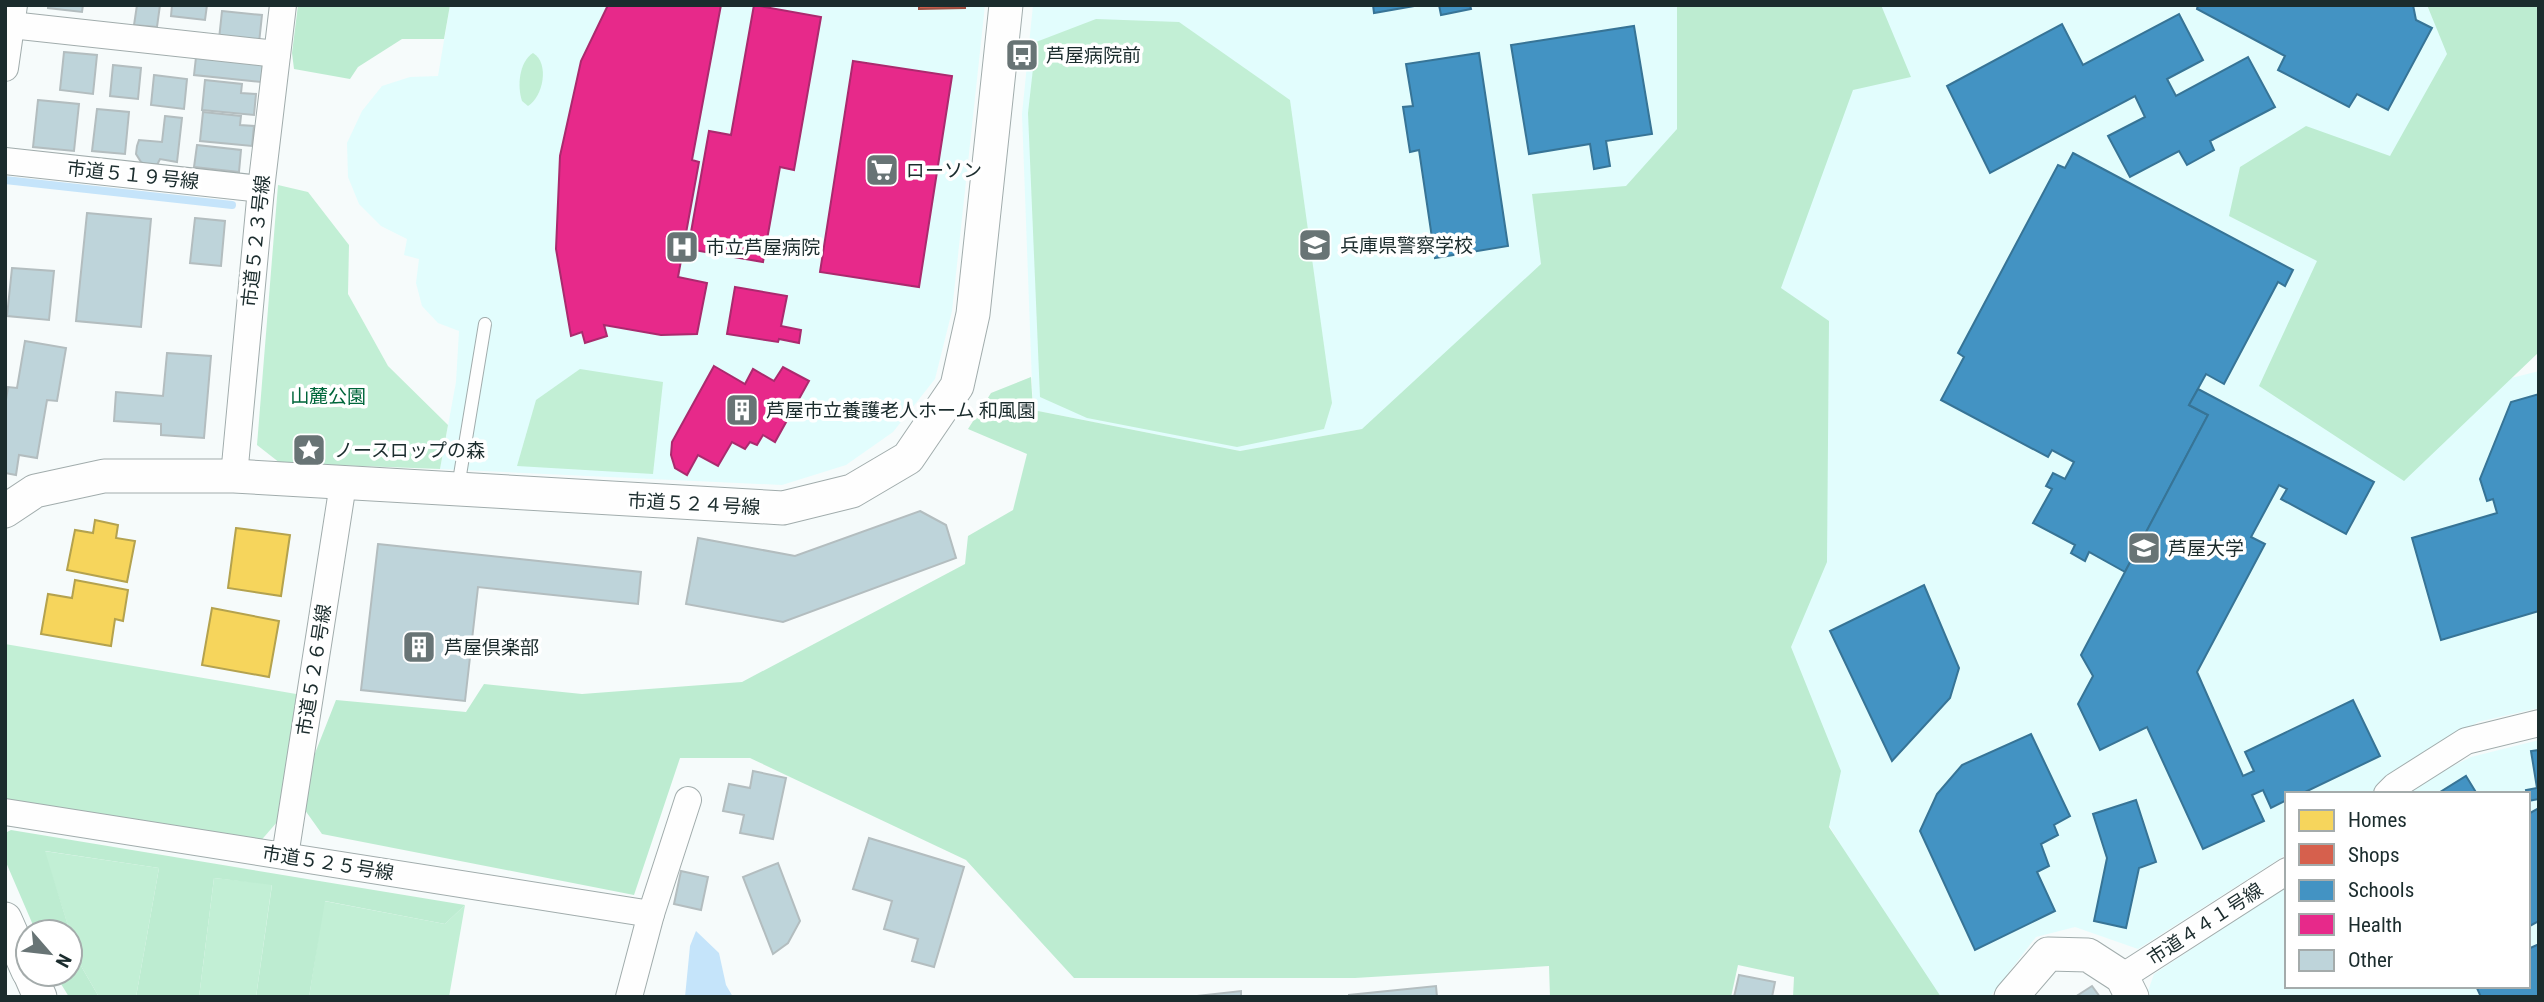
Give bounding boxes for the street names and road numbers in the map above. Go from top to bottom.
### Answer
street label: 市道５１９号線 [66,157,200,193]
street label: 市道５２３号線 [238,174,274,308]
street label: 市道５２４号線 [627,489,761,519]
street label: 市道５２６号線 [292,603,336,737]
street label: 市道５２５号線 [261,841,395,885]
street label: 市道４４１号線 [2143,878,2267,970]

